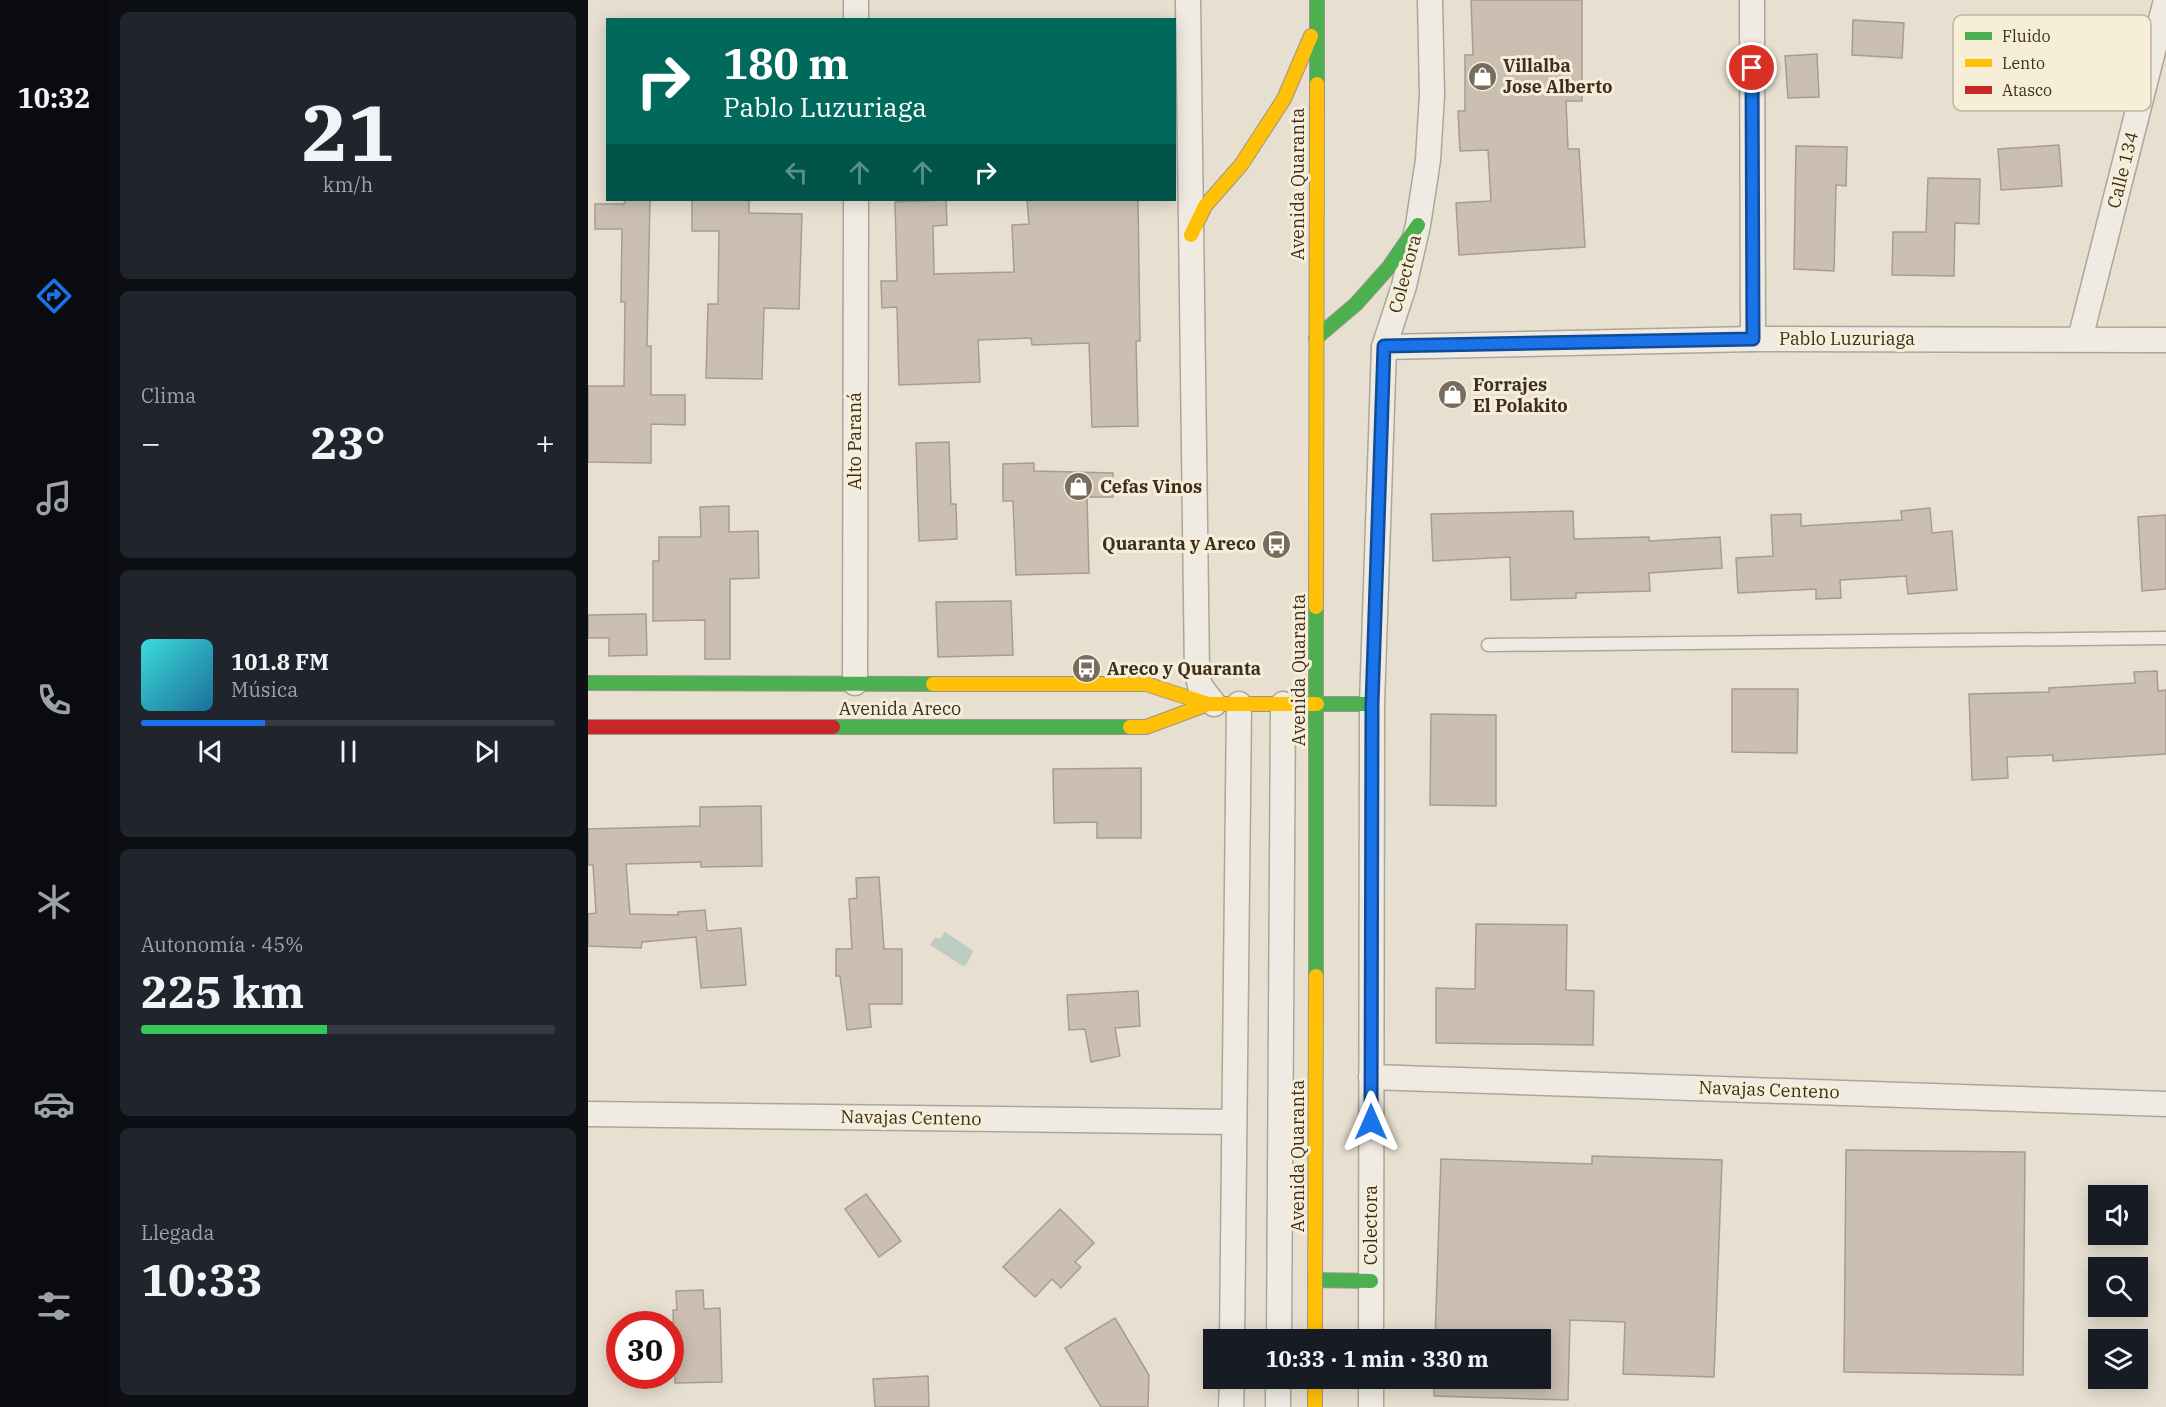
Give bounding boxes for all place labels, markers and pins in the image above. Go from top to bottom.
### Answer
pin [1726,42,1777,93]
place label: Villalba Jose Alberto [1503,54,1612,98]
shop icon: Villalba Jose Alberto [1466,60,1498,92]
place label: Forrajes El Polakito [1473,373,1568,417]
shop icon: Forrajes El Polakito [1436,379,1468,411]
shop icon: Cefas Vinos [1063,471,1095,503]
place label: Cefas Vinos [1100,475,1202,498]
bus stop icon: Quaranta y Areco [1261,528,1293,560]
place label: Quaranta y Areco [1102,532,1256,555]
bus stop icon: Areco y Quaranta [1070,653,1102,685]
place label: Areco y Quaranta [1107,657,1261,680]

